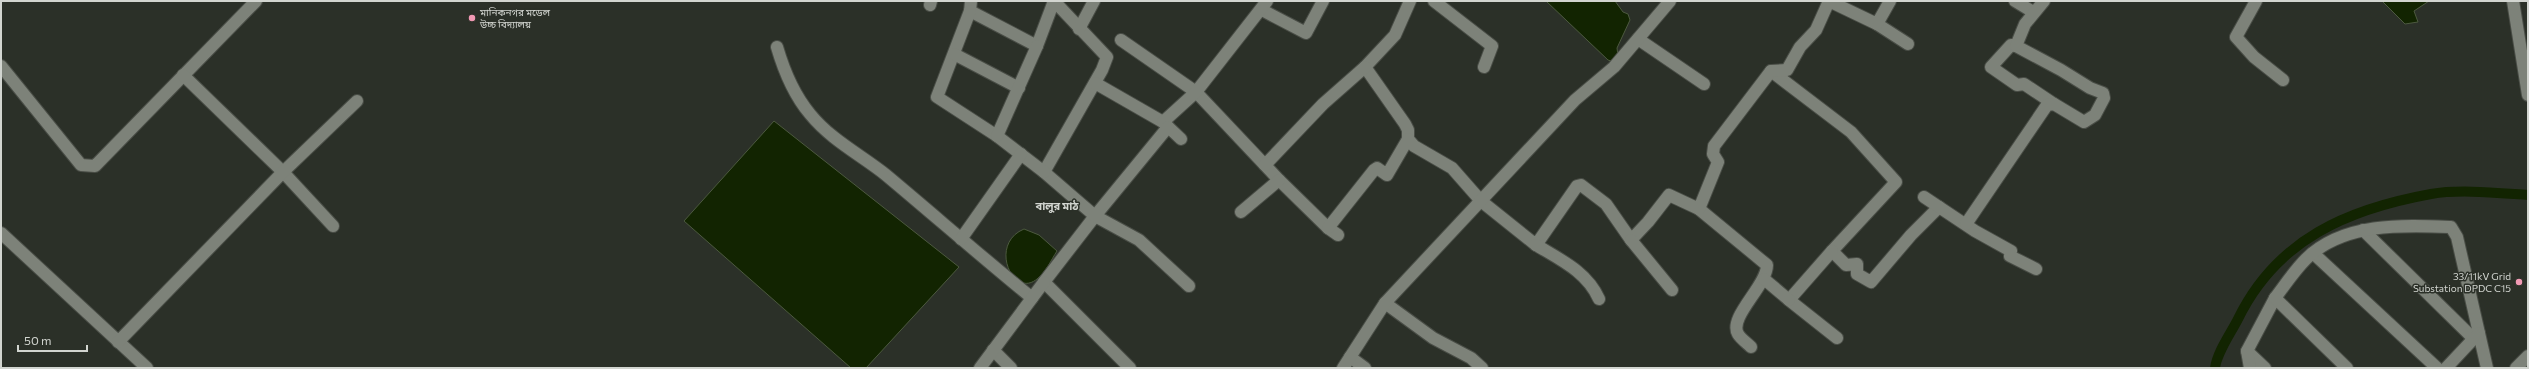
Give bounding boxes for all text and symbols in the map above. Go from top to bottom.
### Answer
place label: মানিকনগর মডেল উচ্চ বিদ্যালয় [479,6,551,30]
marker: মানিকনগর মডেল উচ্চ বিদ্যালয় [467,13,477,23]
district label: বালুর মাঠ [1035,199,1079,213]
place label: 33/11kV Grid Substation DPDC C15 [2413,270,2511,294]
marker: 33/11kV Grid Substation DPDC C15 [2514,277,2524,287]
scale bar [18,327,87,353]
text: 50 m [24,333,52,347]

